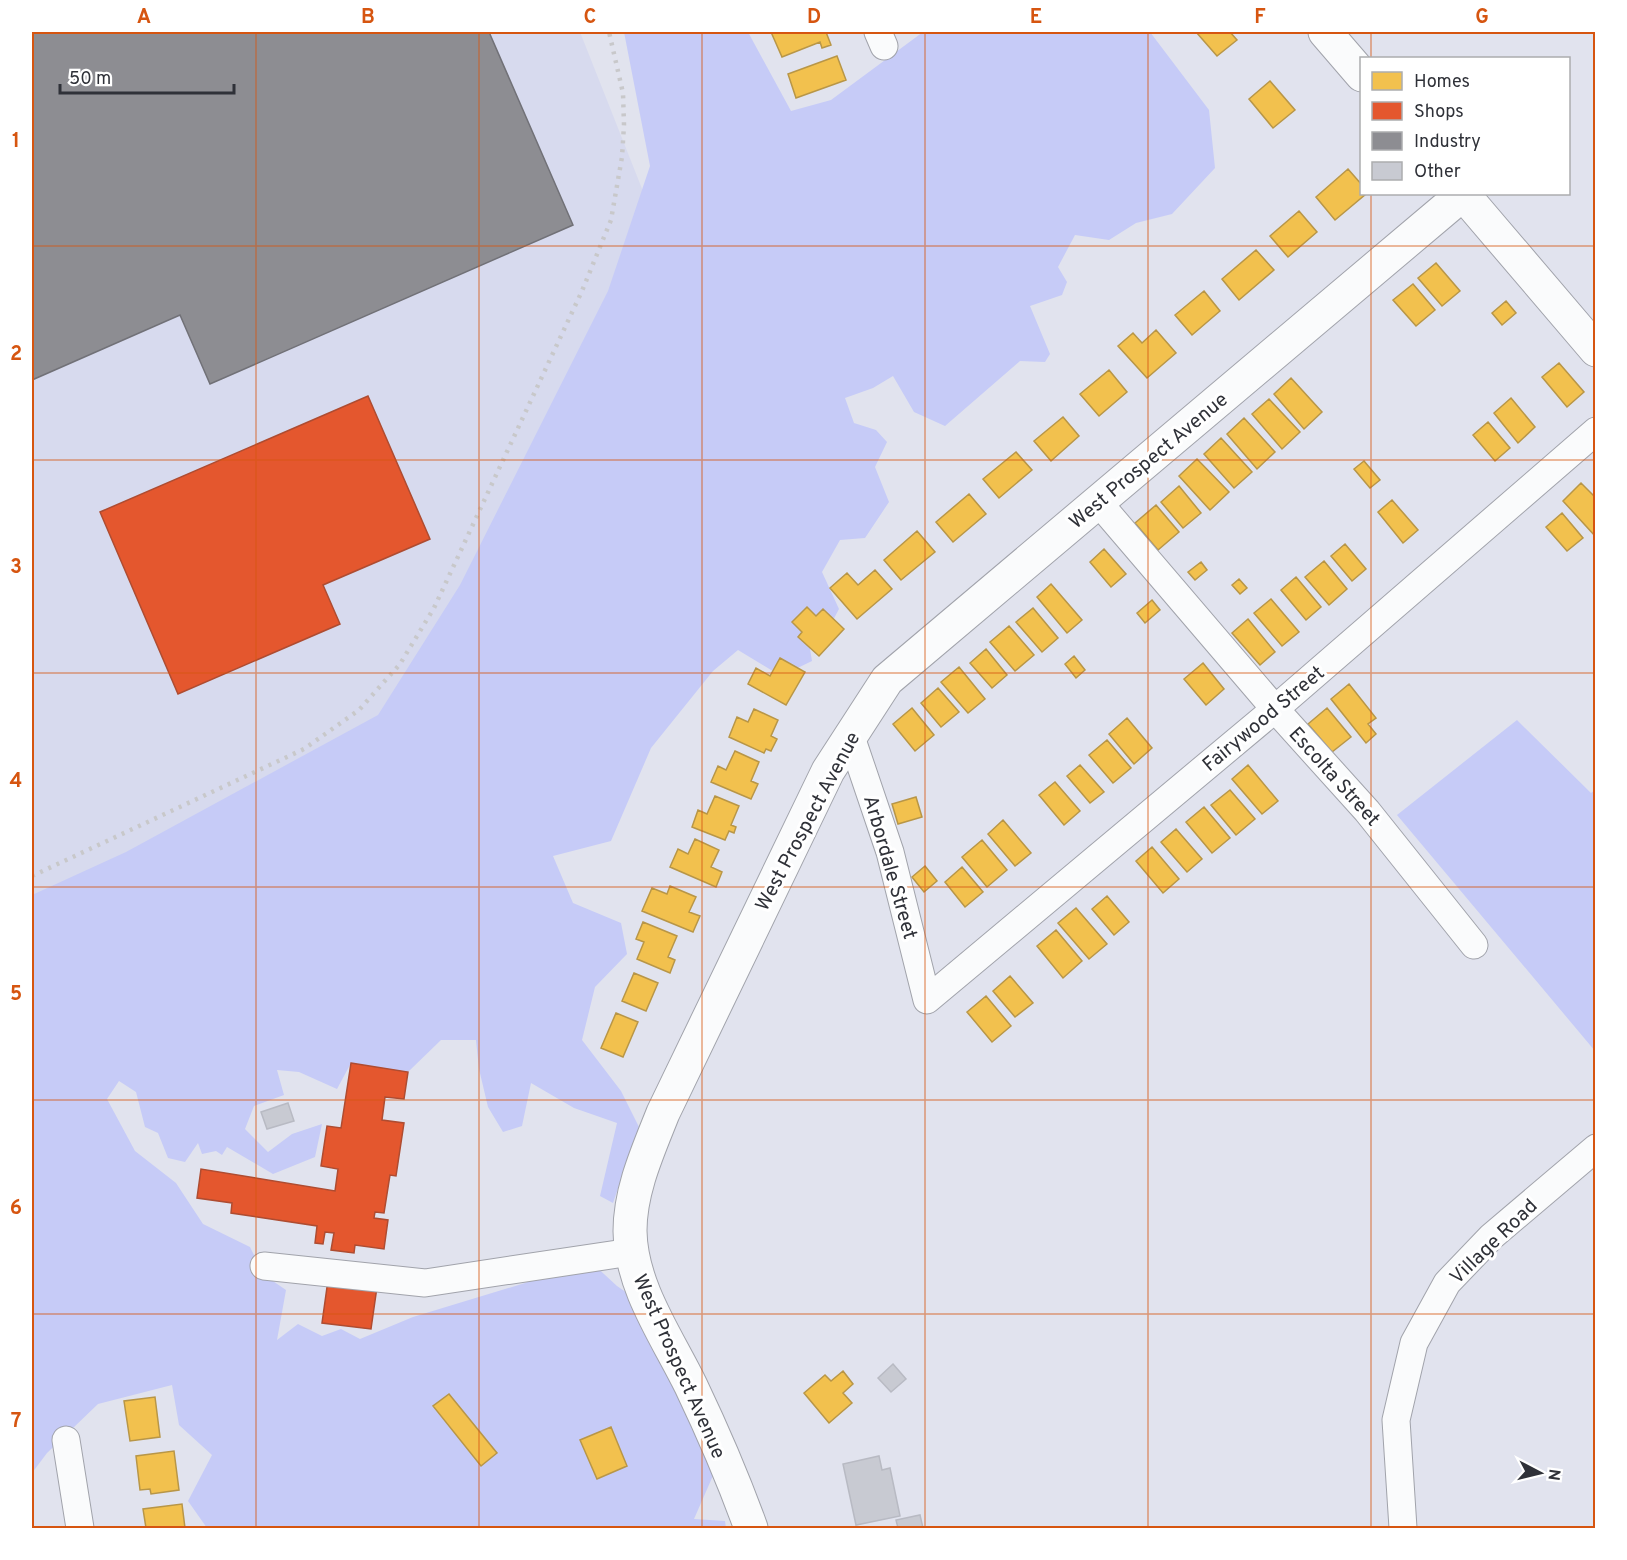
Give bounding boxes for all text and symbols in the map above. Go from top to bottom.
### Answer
text: A [137,5,151,31]
text: B [361,5,375,31]
text: C [584,5,596,31]
text: D [807,5,821,31]
text: E [1030,5,1042,31]
text: F [1254,5,1266,31]
text: G [1475,5,1489,31]
scale bar [60,57,234,95]
legend [1360,57,1570,195]
text: 50 m [69,68,111,91]
text: Homes [1414,71,1470,94]
text: Shops [1414,101,1464,124]
text: 1 [12,129,20,155]
text: Industry [1414,131,1481,154]
text: Other [1414,161,1461,184]
text: 2 [10,342,22,368]
street label: West Prospect Avenue [1065,387,1234,536]
text: 3 [10,555,22,581]
street label: Fairywood Street [1198,661,1331,778]
street label: Escolta Street [1282,722,1385,832]
street label: West Prospect Avenue [750,728,867,916]
text: 4 [10,769,22,795]
street label: Arbordale Street [856,793,922,943]
text: 5 [10,982,22,1008]
street label: Village Road [1445,1194,1544,1291]
text: 6 [10,1196,22,1222]
street label: West Prospect Avenue [626,1270,731,1463]
text: 7 [11,1409,21,1435]
north arrow [1510,1443,1570,1503]
text: N [1542,1468,1564,1482]

